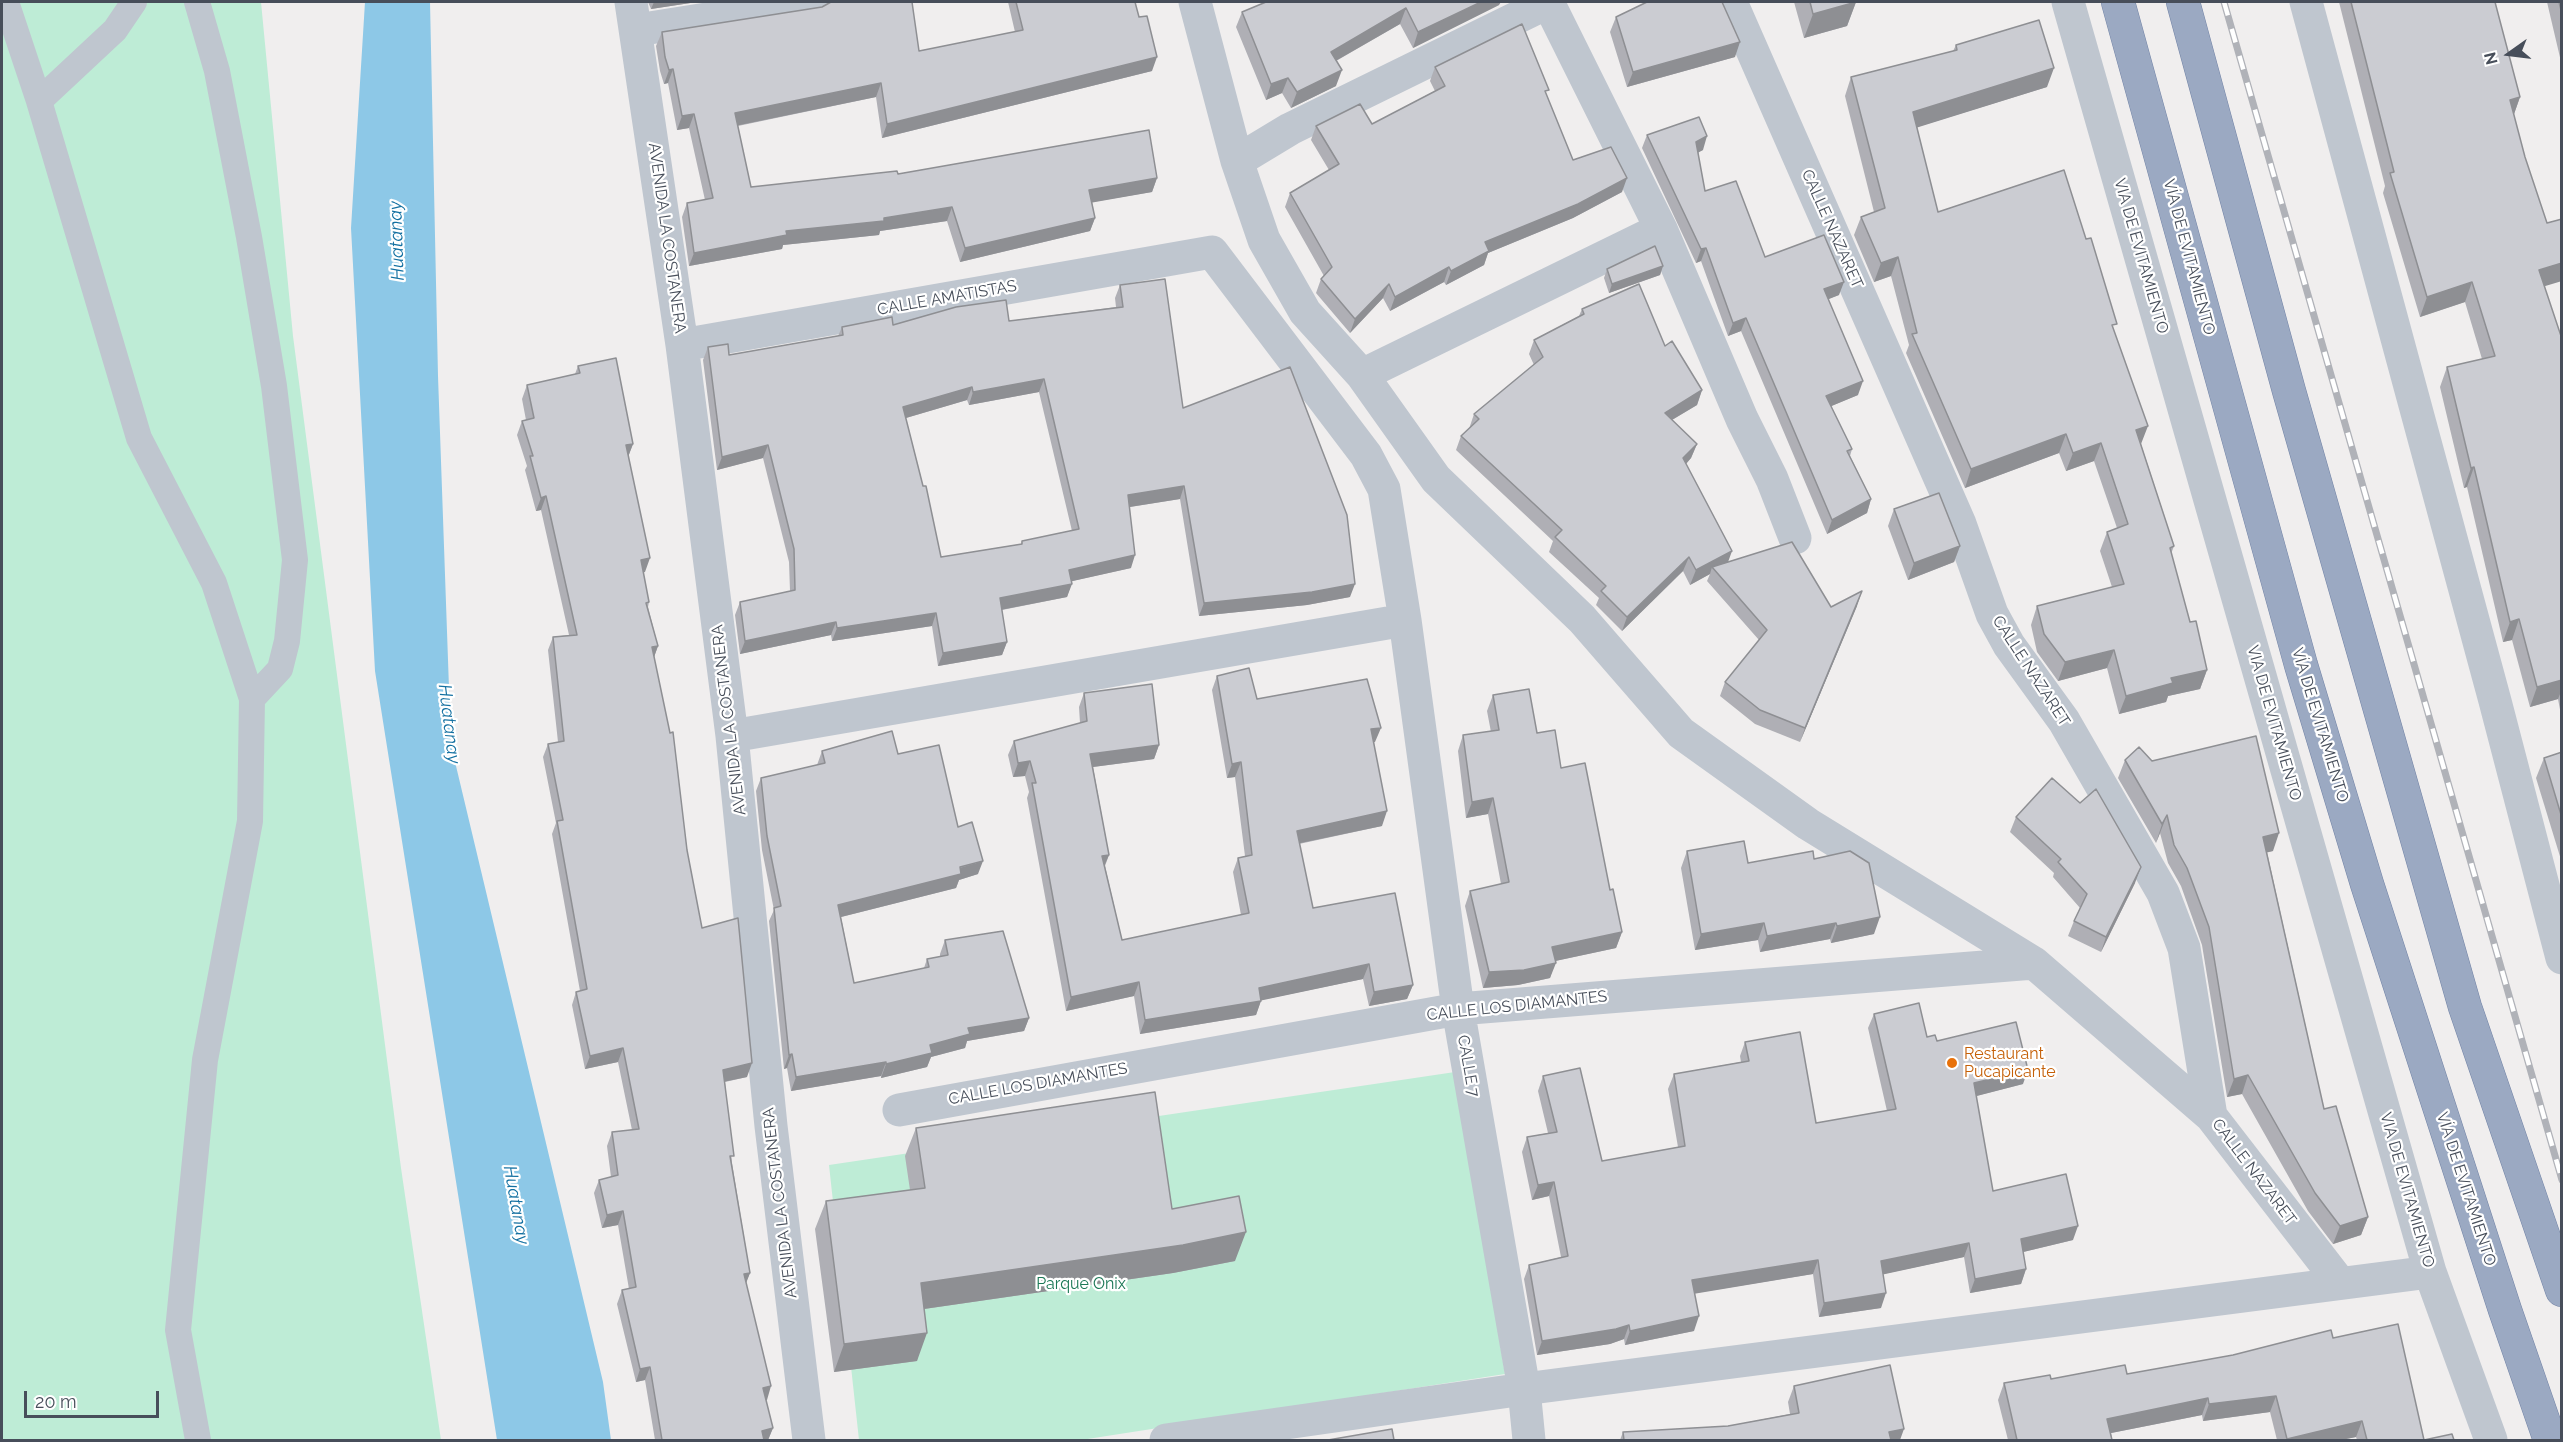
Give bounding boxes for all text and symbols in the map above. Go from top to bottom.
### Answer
north arrow [2479,24,2539,84]
text: N [2480,50,2502,67]
street label: AVENIDA LA COSTANERA [644,141,690,335]
street label: CALLE NAZARET [1797,167,1867,291]
street label: VIA DE EVITAMIENTO [2110,176,2172,336]
street label: VÍA DE EVITAMIENTO [2159,177,2219,337]
water label: Huatanay [385,201,409,281]
street label: CALLE AMATISTAS [876,276,1018,320]
street label: CALLE NAZARET [1988,612,2074,730]
street label: AVENIDA LA COSTANERA [708,623,750,817]
street label: VIA DE EVITAMIENTO [2243,643,2305,803]
street label: VÍA DE EVITAMIENTO [2287,645,2353,805]
water label: Huatanay [433,683,465,765]
street label: CALLE LOS DIAMANTES [1426,987,1608,1025]
street label: CALLE 7 [1453,1033,1483,1099]
place label: Restaurant Pucapicante [1964,1044,2056,1082]
marker: Restaurant Pucapicante [1945,1056,1959,1070]
street label: CALLE LOS DIAMANTES [947,1059,1129,1109]
street label: AVENIDA LA COSTANERA [759,1106,801,1300]
street label: VIA DE EVITAMIENTO [2376,1110,2438,1270]
street label: VÍA DE EVITAMIENTO [2432,1110,2500,1268]
street label: CALLE NAZARET [2208,1115,2300,1229]
water label: Huatanay [498,1164,534,1246]
park label: Parque Onix [1036,1274,1126,1294]
scale bar [27,1379,162,1417]
text: 20 m [35,1391,77,1412]

